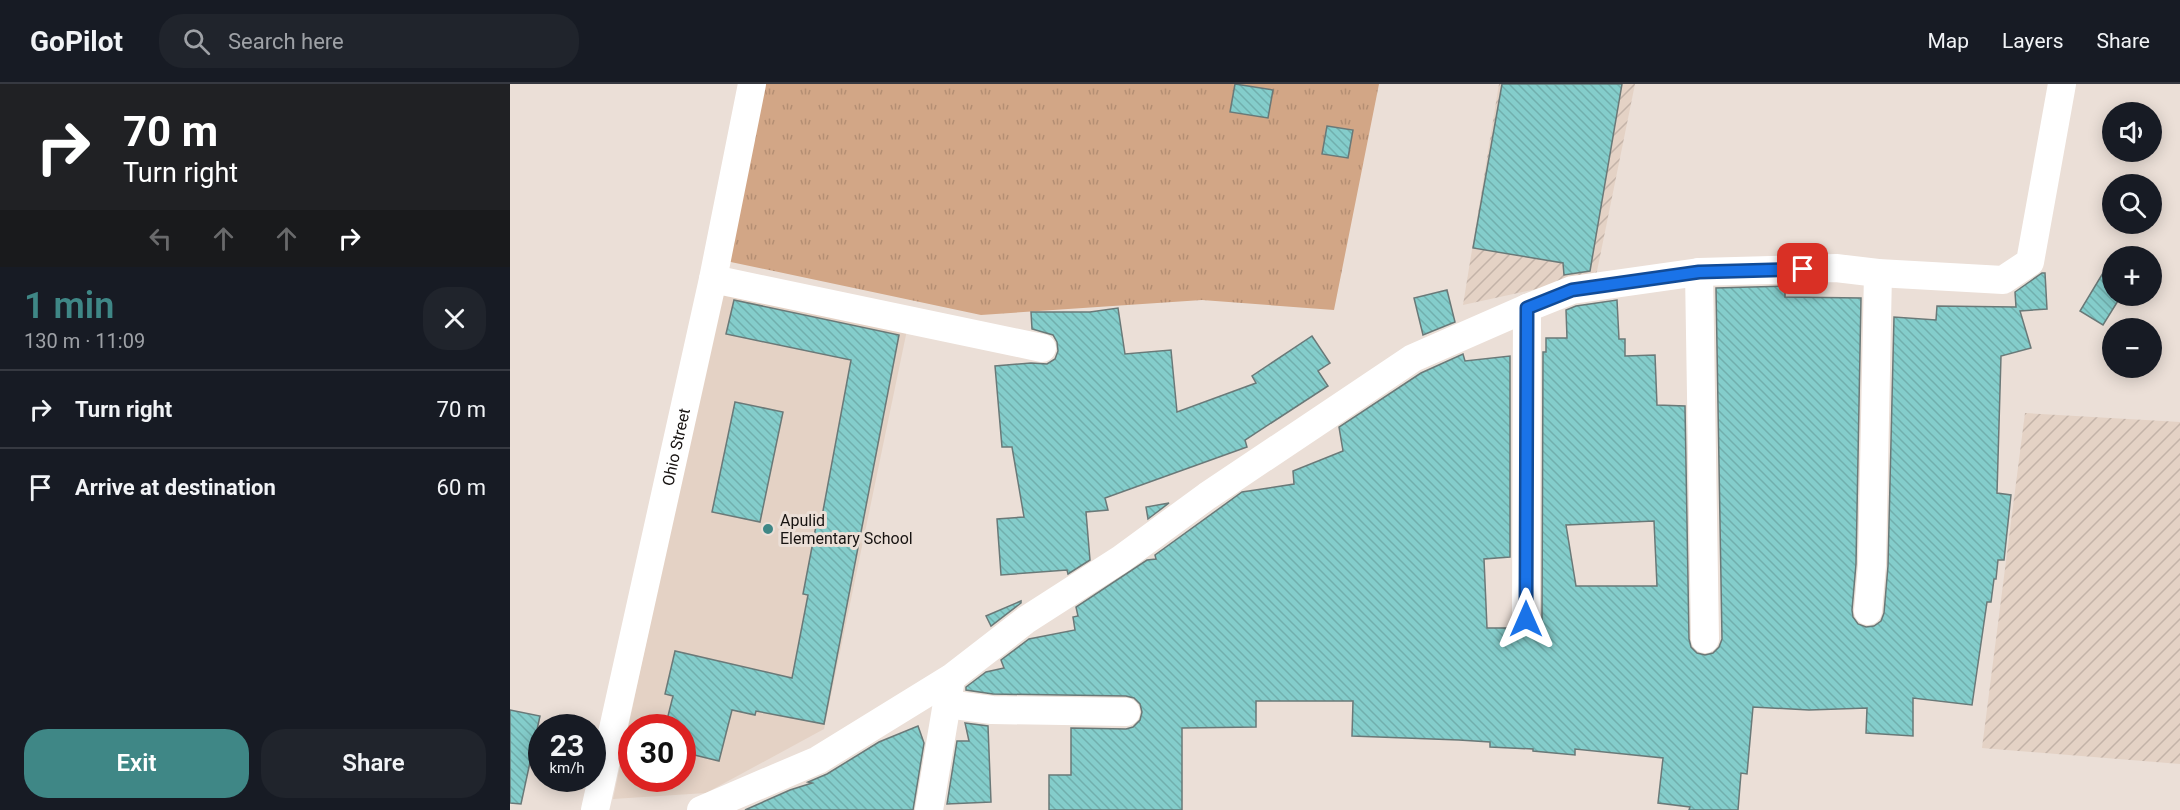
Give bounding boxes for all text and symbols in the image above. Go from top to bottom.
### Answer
search box [159,14,579,68]
text: GoPilot [30,25,123,58]
icon: search [180,25,213,58]
text: Search here [228,29,344,54]
text: Map [1927,29,1969,53]
text: Layers [2002,29,2063,53]
text: Share [2096,29,2150,53]
map controls [2102,102,2162,378]
button: sound [2102,102,2162,162]
text: 70 m [123,107,218,156]
icon: right [24,108,102,186]
text: Turn right [123,157,238,189]
button: search [2102,174,2162,234]
icon: left [144,222,177,255]
icon: ahead [207,222,240,255]
icon: ahead [270,222,303,255]
icon: right [333,222,366,255]
pin [1777,243,1828,294]
button: + [2102,246,2162,306]
icon: arrive [1786,252,1819,285]
text: 1 min [24,285,114,327]
button: close [423,287,486,350]
button: − [2102,318,2162,378]
text: 130 m · 11:09 [24,329,145,353]
icon: right [24,393,57,426]
text: Turn right [75,397,172,422]
text: 70 m [437,397,486,422]
street label: Ohio Street [658,406,694,487]
icon: arrive [24,471,57,504]
text: Arrive at destination [75,475,276,500]
text: 60 m [437,475,486,500]
place label: Apulid Elementary School [780,511,913,548]
marker: Apulid Elementary School [761,522,775,536]
position arrow [1494,587,1558,651]
speed limit sign: 30 [618,714,696,792]
text: 23 [550,728,584,763]
button: Exit [24,729,249,798]
button: Share [261,729,486,798]
text: km/h [549,759,585,777]

